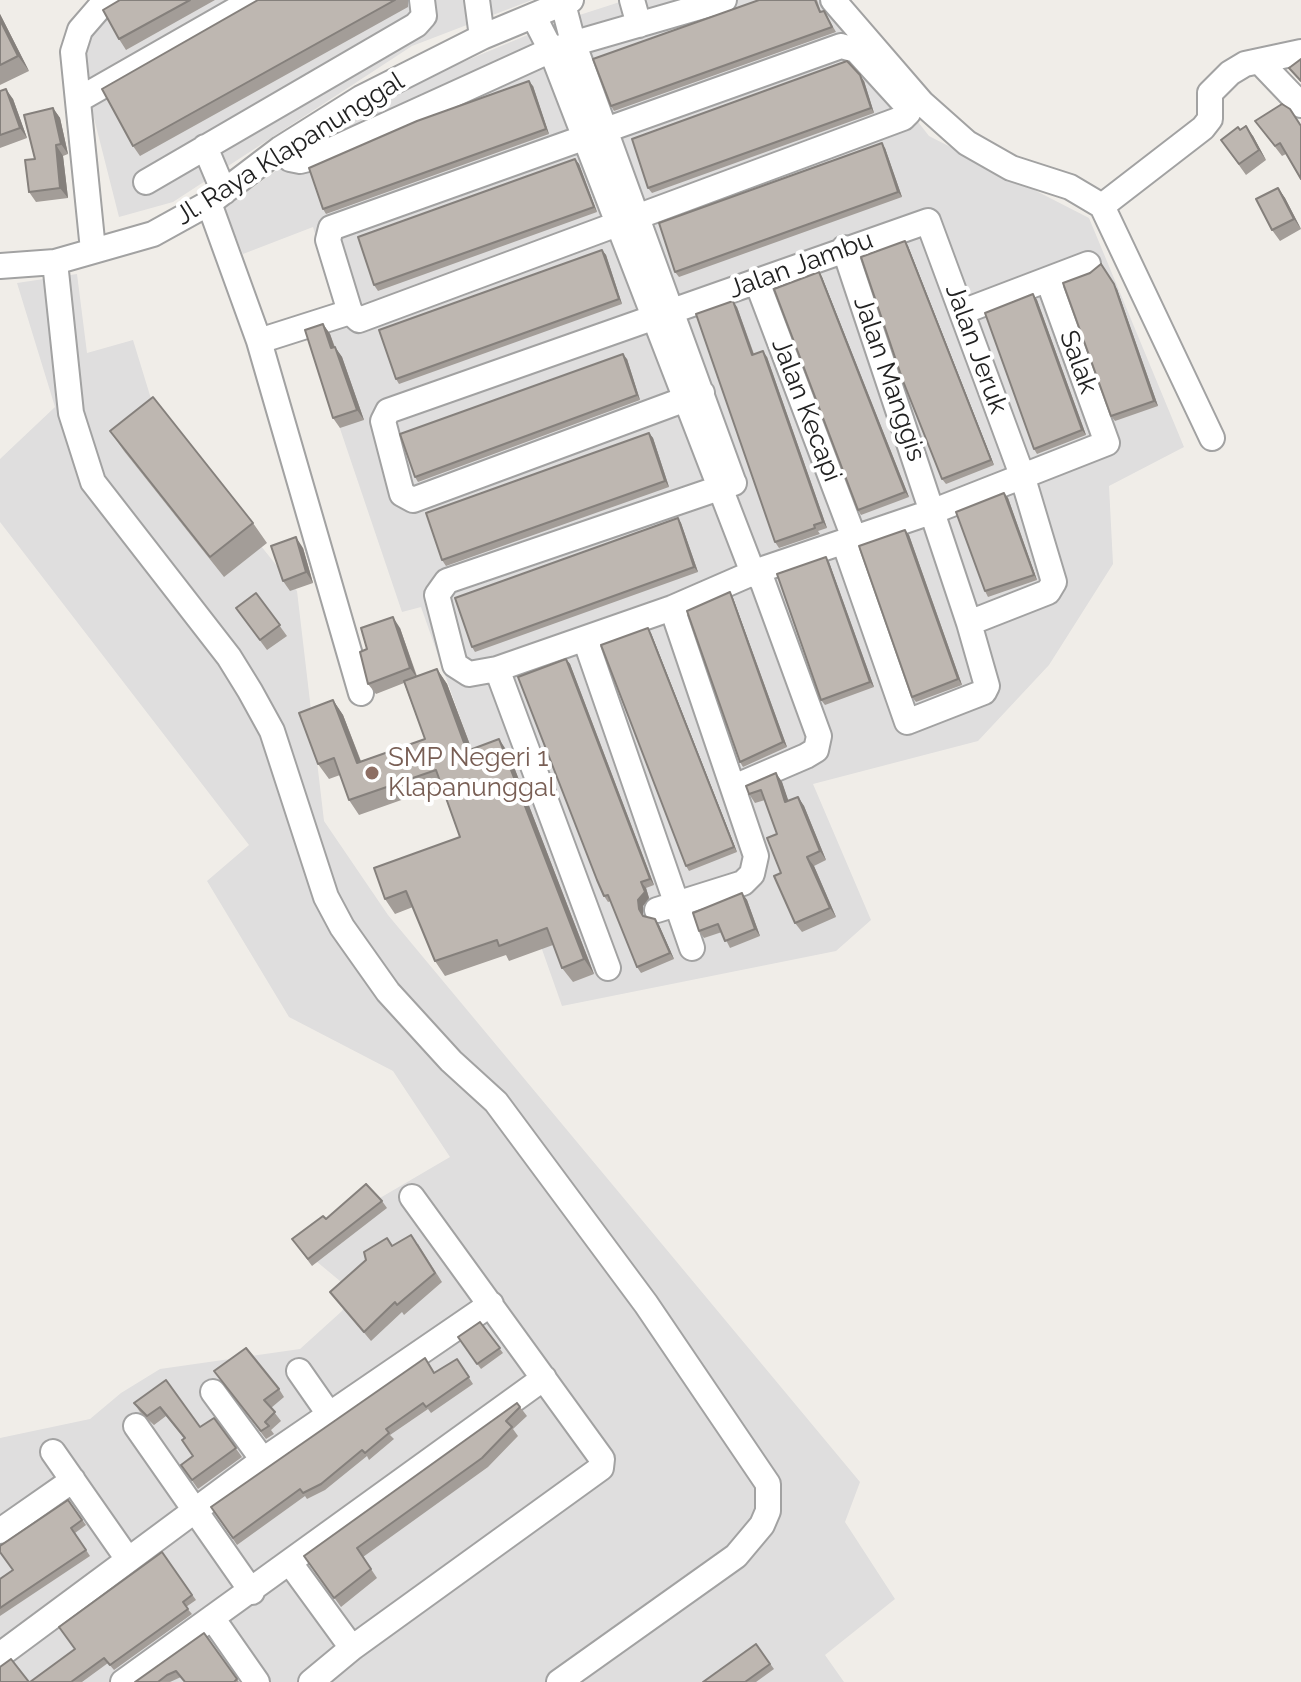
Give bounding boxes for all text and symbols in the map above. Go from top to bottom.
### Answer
street label: Jl. Raya Klapanunggal [170,66,410,232]
street label: Jalan Jambu [725,224,877,306]
street label: Jalan Jeruk [938,280,1014,418]
street label: Jalan Manggis [846,293,932,465]
street label: Salak [1052,326,1104,398]
street label: Jalan Kecapi [764,334,848,486]
place label: SMP Negeri 1 Klapanunggal [388,742,555,804]
marker: SMP Negeri 1 Klapanunggal [363,764,381,782]

